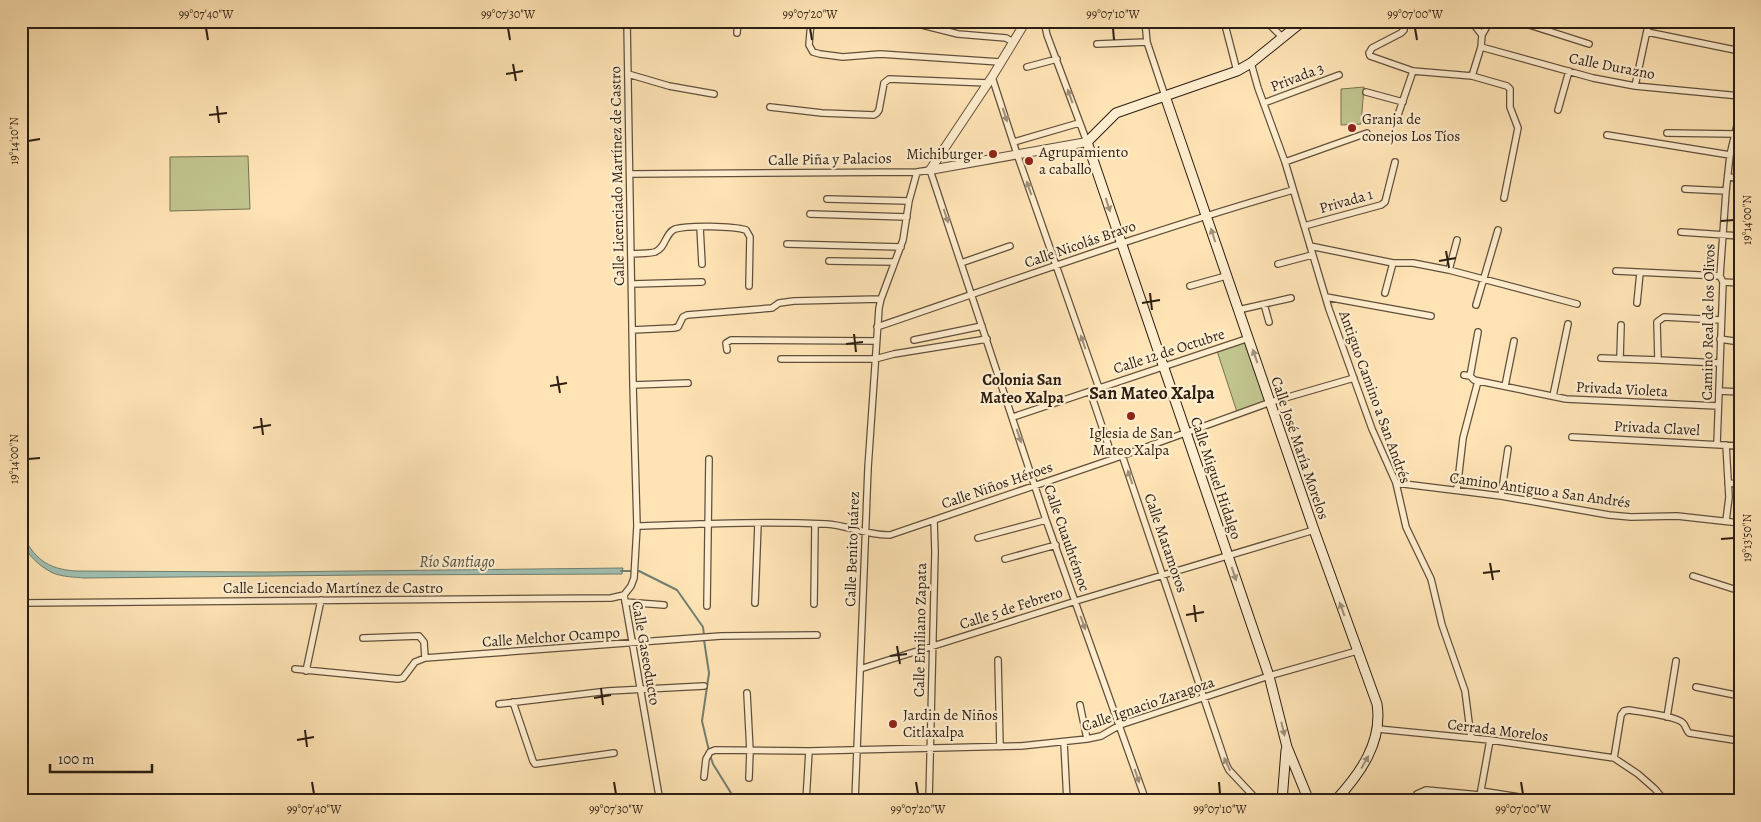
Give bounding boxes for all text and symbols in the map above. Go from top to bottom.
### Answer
text: 99°07'40"W [179,6,234,22]
text: 99°07'30"W [481,6,536,22]
text: 99°07'20"W [783,6,838,22]
text: 99°07'10"W [1086,6,1140,22]
text: 99°07'00"W [1387,6,1444,22]
street label: Calle Durazno [1567,48,1657,84]
street label: Privada 3 [1267,58,1327,96]
street label: Calle Licenciado Martínez de Castro [605,66,629,286]
one-way arrow [1066,89,1073,104]
one-way arrow [1001,108,1009,123]
place label: Granja de conejos Los Tíos [1362,109,1460,146]
text: 19°14'10"N [6,117,22,165]
marker: Granja de conejos Los Tíos [1346,122,1358,134]
place label: Agrupamiento a caballo [1038,142,1128,179]
place label: Michiburger [906,144,983,164]
street label: Calle Piña y Palacios [768,148,892,170]
marker: Michiburger [987,148,999,160]
marker: Agrupamiento a caballo [1023,155,1035,167]
one-way arrow [1025,180,1033,195]
street label: Privada 1 [1317,184,1375,218]
text: 19°14'00"N [1739,195,1755,245]
one-way arrow [1105,197,1113,212]
one-way arrow [942,209,950,224]
street label: Calle Nicolás Bravo [1022,216,1138,272]
one-way arrow [1209,227,1216,242]
street label: Camino Real de los Olivos [1697,243,1719,401]
street label: Antiguo Camino a San Andrés [1334,307,1416,486]
street label: Calle 12 de Octubre [1111,323,1228,378]
one-way arrow [1079,334,1086,349]
one-way arrow [1251,348,1259,363]
district label: Colonia San Mateo Xalpa [980,369,1064,409]
street label: Calle José María Morelos [1266,374,1334,522]
street label: Privada Violeta [1575,377,1669,401]
district label: San Mateo Xalpa [1089,381,1215,405]
marker: Iglesia de San Mateo Xalpa [1125,410,1137,422]
street label: Calle Miguel Hidalgo [1186,414,1246,542]
street label: Privada Clavel [1613,416,1701,440]
place label: Iglesia de San Mateo Xalpa [1089,423,1173,460]
one-way arrow [1016,429,1023,444]
text: 19°14'00"N [6,434,22,484]
street label: Calle Niños Héroes [939,457,1055,513]
street label: Camino Antiguo a San Andrés [1448,467,1632,513]
one-way arrow [1126,470,1133,485]
street label: Calle Cuauhtémoc [1039,482,1095,594]
street label: Calle Benito Juárez [840,491,864,607]
street label: Calle Matamoros [1140,491,1192,595]
text: 19°13'50"N [1739,514,1755,562]
water label: Río Santiago [419,551,495,573]
street label: Calle Emiliano Zapata [909,563,931,697]
one-way arrow [1231,566,1238,581]
street label: Calle Licenciado Martínez de Castro [223,578,443,598]
street label: Calle 5 de Febrero [957,582,1065,634]
street label: Calle Gaseoducto [627,599,665,707]
one-way arrow [1338,601,1346,616]
one-way arrow [1080,616,1088,631]
street label: Calle Melchor Ocampo [481,622,621,652]
street label: Calle Ignacio Zaragoza [1079,672,1217,736]
place label: Jardin de Niños Citlaxalpa [903,705,998,742]
street label: Cerrada Morelos [1446,714,1550,746]
marker: Jardin de Niños Citlaxalpa [887,718,899,730]
one-way arrow [1279,721,1287,736]
scale bar [50,742,152,774]
text: 100 m [58,749,95,769]
one-way arrow [1360,755,1369,769]
one-way arrow [1223,757,1231,771]
one-way arrow [1134,769,1142,784]
text: 99°07'40"W [287,801,342,817]
text: 99°07'30"W [589,801,644,817]
text: 99°07'20"W [891,801,946,817]
text: 99°07'10"W [1193,801,1247,817]
text: 99°07'00"W [1495,801,1552,817]

